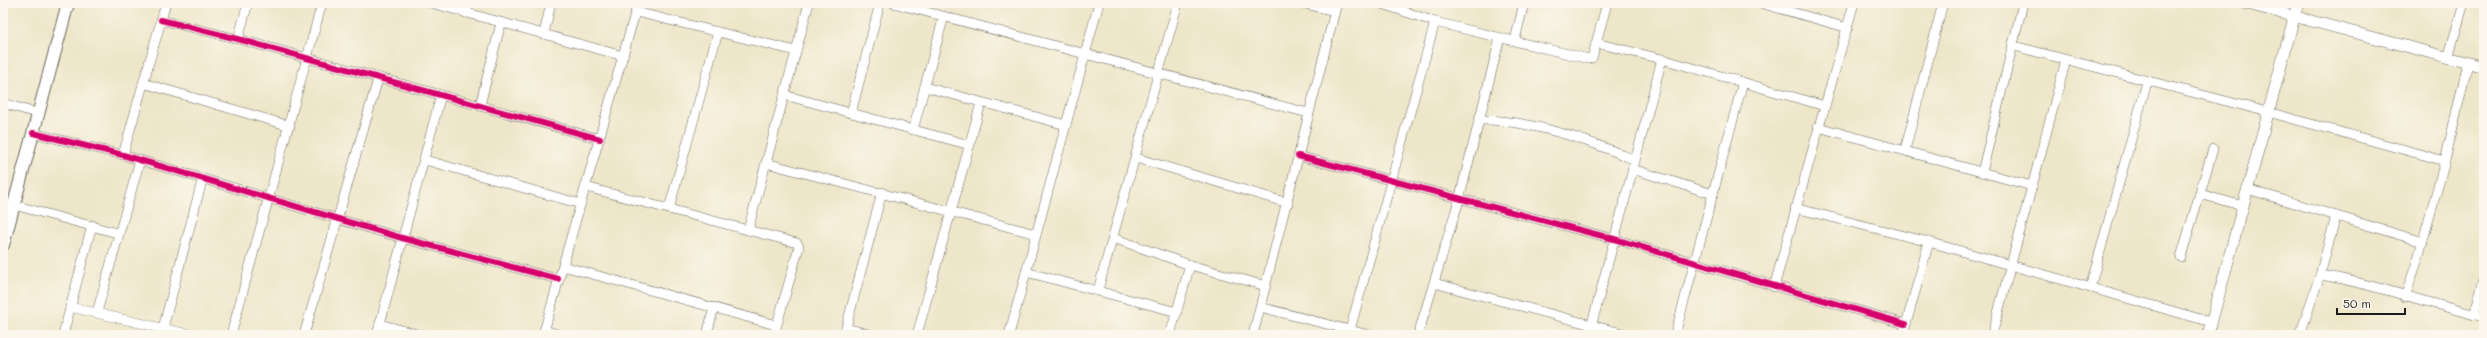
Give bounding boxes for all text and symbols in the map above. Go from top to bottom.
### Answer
scale bar [2337,290,2405,316]
text: 50 m [2343,295,2371,311]

